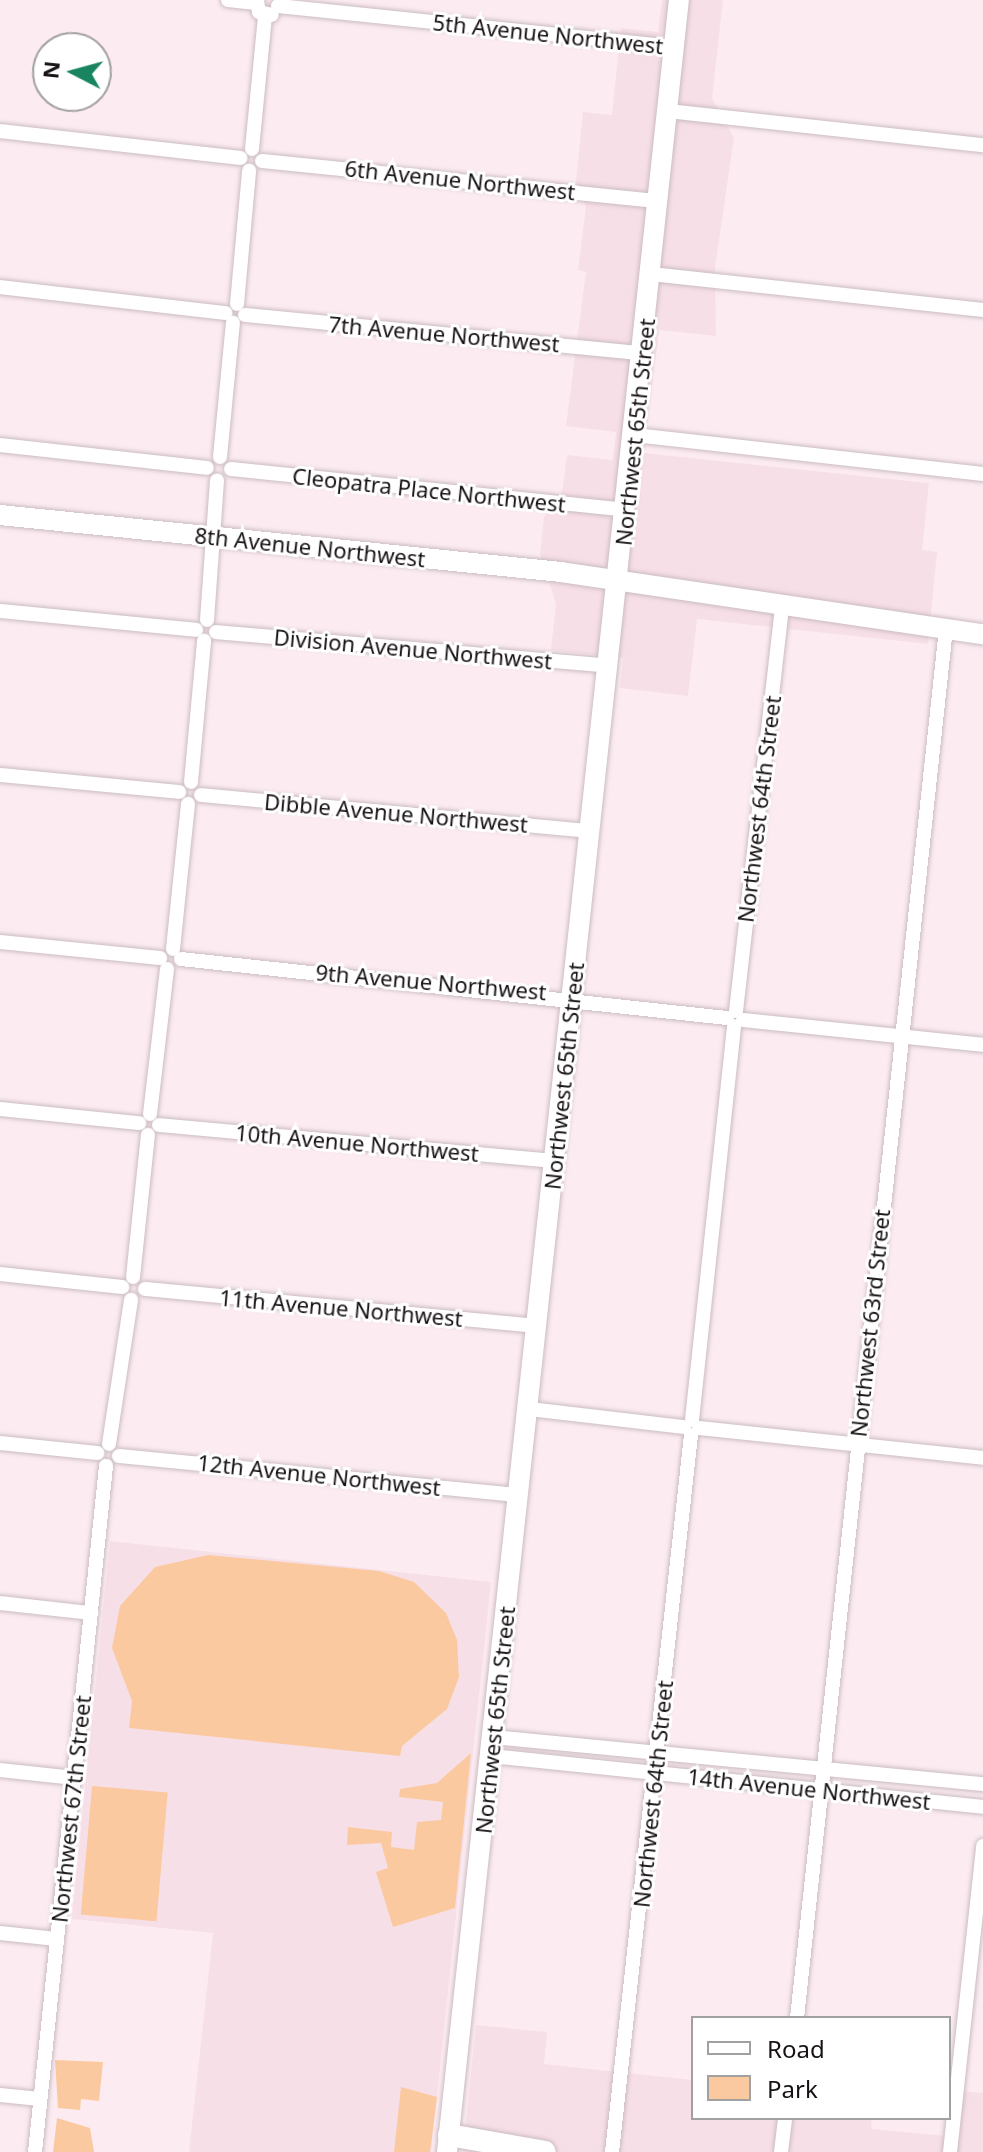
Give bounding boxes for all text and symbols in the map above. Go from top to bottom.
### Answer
street label: 5th Avenue Northwest [431,9,665,59]
north arrow [32,32,112,112]
text: N [34,59,66,80]
street label: 6th Avenue Northwest [343,155,577,205]
street label: 7th Avenue Northwest [327,311,561,357]
street label: Northwest 65th Street [610,317,660,547]
street label: Cleopatra Place Northwest [291,463,567,517]
street label: 8th Avenue Northwest [193,522,427,572]
street label: Division Avenue Northwest [273,624,553,674]
street label: Northwest 64th Street [732,694,786,924]
street label: Dibble Avenue Northwest [263,788,529,838]
street label: 9th Avenue Northwest [314,959,548,1005]
street label: Northwest 65th Street [539,961,589,1191]
street label: 10th Avenue Northwest [234,1119,480,1167]
street label: Northwest 63rd Street [845,1208,895,1438]
street label: 11th Avenue Northwest [218,1284,464,1332]
street label: 12th Avenue Northwest [196,1449,442,1501]
street label: Northwest 65th Street [470,1605,520,1835]
street label: Northwest 64th Street [628,1679,678,1909]
street label: Northwest 67th Street [46,1694,96,1924]
street label: 14th Avenue Northwest [686,1763,932,1815]
legend [691,2016,951,2120]
text: Road [767,2032,825,2065]
text: Park [767,2072,818,2105]

